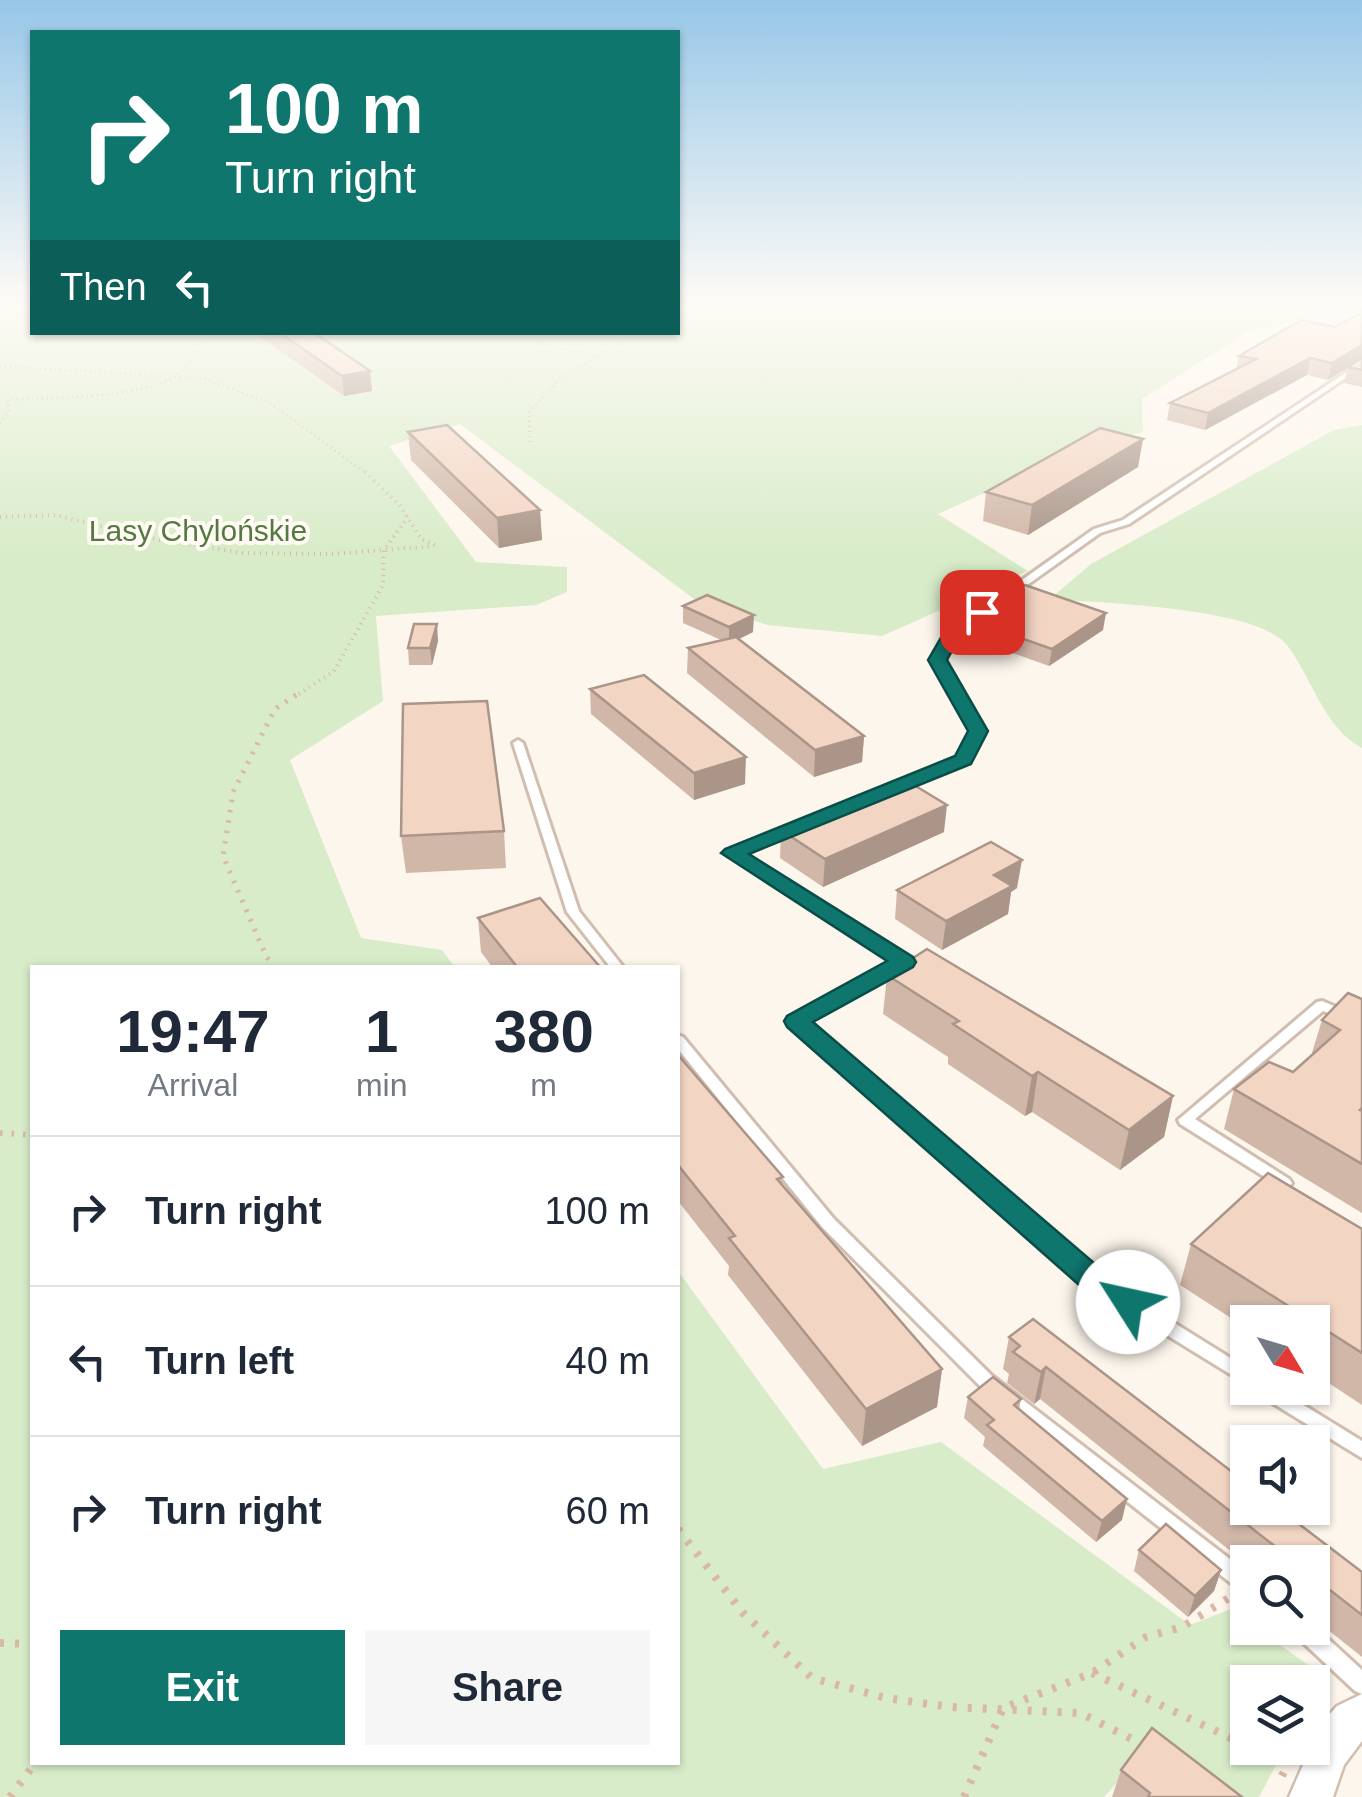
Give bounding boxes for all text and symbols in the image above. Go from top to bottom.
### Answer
icon: right [60,70,190,200]
text: 100 m [225,70,423,148]
text: Turn right [225,152,416,203]
icon: left [167,260,222,315]
text: Then [60,266,147,308]
park label: Lasy Chylońskie [89,514,307,547]
pin [940,570,1025,655]
icon: arrive [955,585,1010,640]
text: 19:47 [116,998,270,1065]
text: 1 [365,998,398,1065]
text: 380 [494,998,594,1065]
text: Arrival [148,1067,238,1103]
text: min [356,1067,407,1103]
text: m [530,1067,557,1103]
icon: right [60,1184,115,1239]
text: Turn right [145,1190,322,1232]
text: 100 m [544,1190,650,1232]
position arrow [1076,1250,1180,1354]
north arrow [1230,1305,1330,1405]
map controls [1230,1305,1330,1765]
icon: left [60,1334,115,1389]
text: Turn left [145,1340,294,1382]
text: 40 m [566,1340,650,1382]
button: sound [1230,1425,1330,1525]
icon: right [60,1484,115,1539]
text: Turn right [145,1490,322,1532]
text: 60 m [566,1490,650,1532]
button: search [1230,1545,1330,1645]
button: Exit [60,1630,345,1745]
button: Share [365,1630,650,1745]
button: layers [1230,1665,1330,1765]

